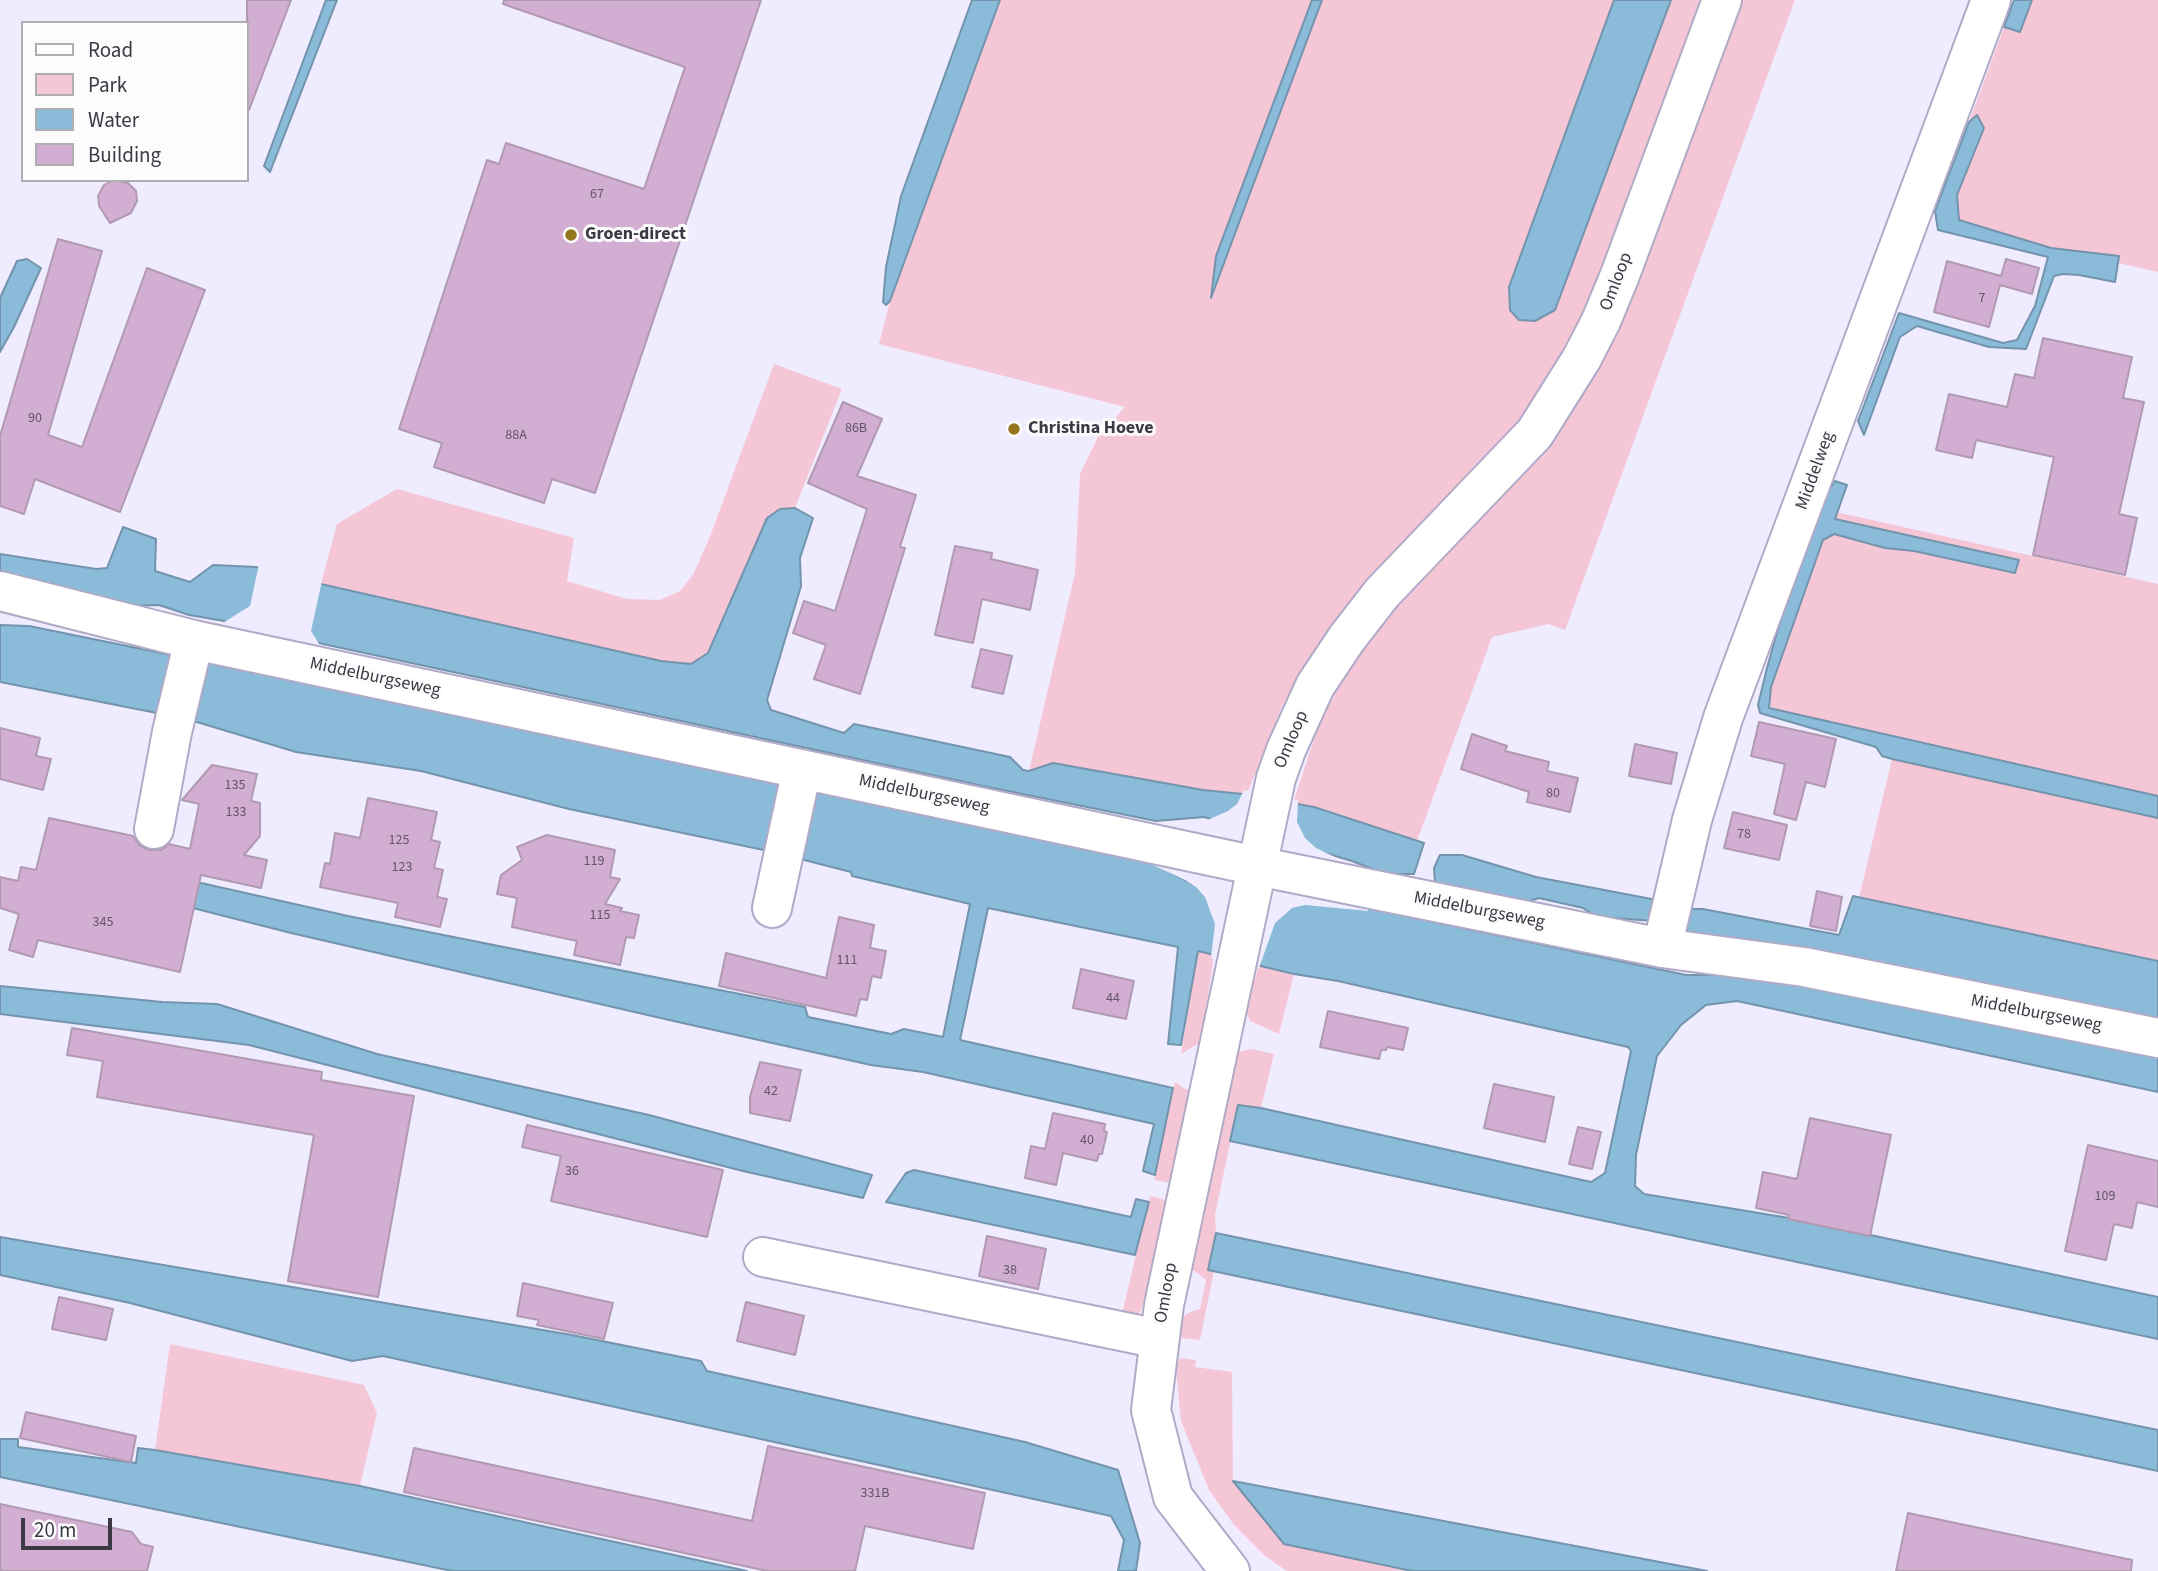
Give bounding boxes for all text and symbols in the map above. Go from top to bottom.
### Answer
legend [21,21,248,182]
text: Road [88,35,133,65]
text: Park [88,70,127,100]
text: Water [88,105,139,135]
text: Building [88,140,161,170]
house number: 67 [590,187,604,203]
place label: Groen-direct [585,224,686,246]
marker: Groen-direct [563,227,579,243]
street label: Omloop [1596,250,1638,314]
house number: 7 [1979,291,1985,307]
house number: 90 [28,411,42,427]
place label: Christina Hoeve [1028,418,1154,440]
house number: 86B [845,421,867,437]
marker: Christina Hoeve [1006,421,1022,437]
house number: 88A [505,428,527,444]
street label: Middelweg [1792,429,1840,513]
street label: Middelburgseweg [308,654,442,702]
street label: Omloop [1270,708,1314,772]
street label: Middelburgseweg [857,771,991,819]
house number: 135 [225,778,245,794]
house number: 80 [1546,786,1560,802]
house number: 133 [226,805,246,821]
house number: 78 [1737,827,1751,843]
house number: 125 [389,833,409,849]
house number: 119 [584,854,604,870]
house number: 123 [392,860,412,876]
street label: Middelburgseweg [1412,888,1546,934]
house number: 115 [590,908,610,924]
house number: 345 [93,915,113,931]
house number: 111 [837,953,857,969]
house number: 44 [1106,991,1120,1007]
street label: Middelburgseweg [1969,991,2103,1037]
house number: 42 [764,1084,778,1100]
house number: 40 [1080,1133,1094,1149]
house number: 36 [565,1164,579,1180]
house number: 109 [2095,1189,2115,1205]
street label: Omloop [1151,1261,1183,1325]
house number: 38 [1003,1263,1017,1279]
house number: 331B [860,1486,890,1502]
scale bar [24,1504,116,1548]
text: 20 m [34,1515,76,1545]

